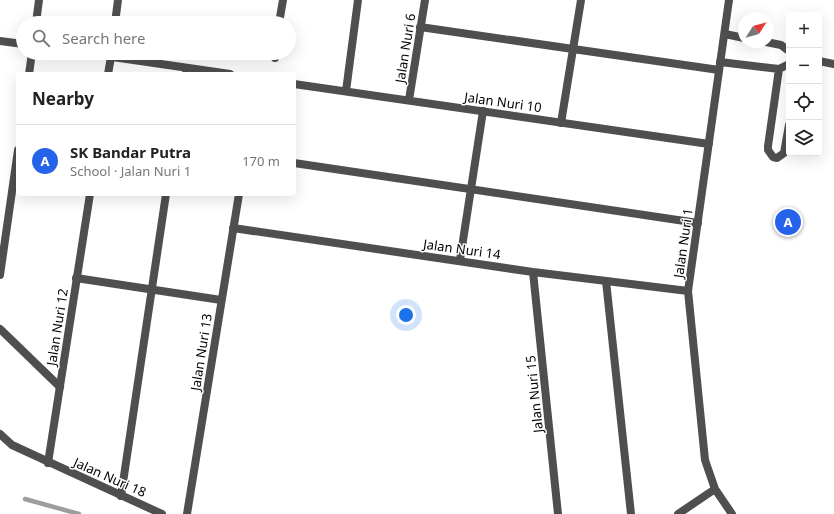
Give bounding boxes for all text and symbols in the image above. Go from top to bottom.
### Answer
street label: Jalan Nuri 6 [390,12,419,86]
north arrow [738,12,774,48]
map controls [786,12,822,156]
button: + [786,12,822,48]
search box [16,16,296,60]
icon: search [30,27,52,49]
text: Search here [62,28,145,48]
button: − [786,48,822,84]
button: locate [786,84,822,120]
text: Nearby [32,87,94,110]
street label: Jalan Nuri 10 [461,87,543,116]
button: layers [786,120,822,156]
text: SK Bandar Putra [70,142,191,162]
text: A [41,152,50,170]
text: 170 m [242,152,280,170]
text: School · Jalan Nuri 1 [70,162,191,180]
street label: Jalan Nuri 1 [669,207,697,281]
pin: A [775,207,801,237]
street label: Jalan Nuri 14 [420,234,502,263]
street label: Jalan Nuri 12 [42,287,72,369]
your location [396,305,416,325]
street label: Jalan Nuri 13 [186,312,216,394]
street label: Jalan Nuri 15 [521,354,547,436]
street label: Jalan Nuri 18 [69,452,149,501]

